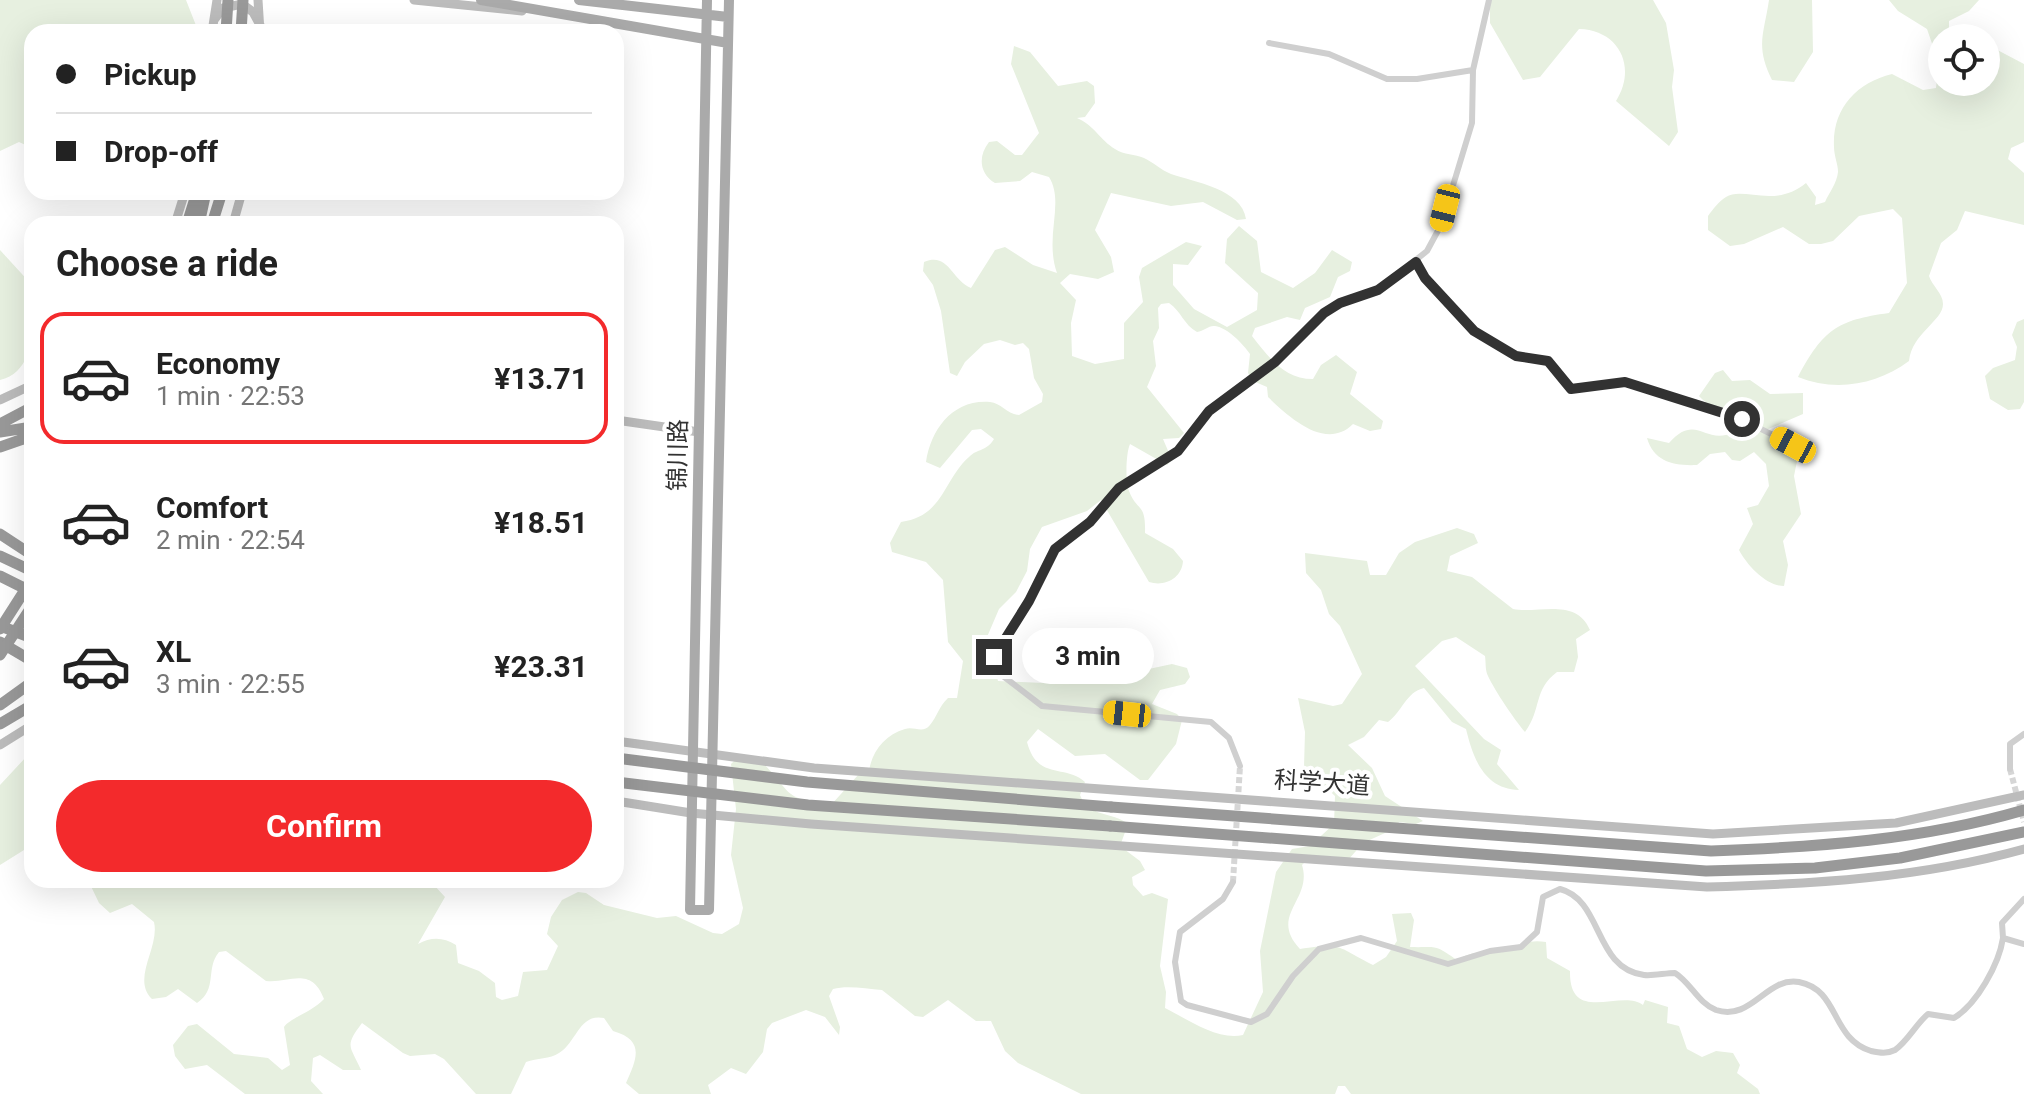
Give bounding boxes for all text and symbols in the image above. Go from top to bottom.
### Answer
map controls [1928,24,2000,96]
button: locate [1928,24,2000,96]
text: Pickup [104,57,197,92]
text: Drop-off [104,134,218,169]
car [1428,182,1462,234]
text: Choose a ride [56,243,278,285]
icon: car [60,342,132,414]
text: Economy [156,346,280,381]
text: ¥13.71 [494,361,588,396]
text: 1 min · 22:53 [156,381,305,411]
route start [1724,401,1760,437]
street label: 锦川路 [663,419,693,491]
car [1766,423,1820,467]
icon: car [60,486,132,558]
text: Comfort [156,490,268,525]
text: ¥18.51 [494,505,588,540]
text: 2 min · 22:54 [156,525,305,555]
callout: 3 min [1022,629,1154,685]
icon: car [60,630,132,702]
text: XL [156,634,191,669]
route end [976,639,1012,675]
text: 3 min [1055,641,1121,671]
text: ¥23.31 [494,649,588,684]
text: 3 min · 22:55 [156,669,305,699]
car [1102,700,1152,728]
street label: 科学大道 [1273,766,1371,800]
button: Confirm [56,780,592,872]

